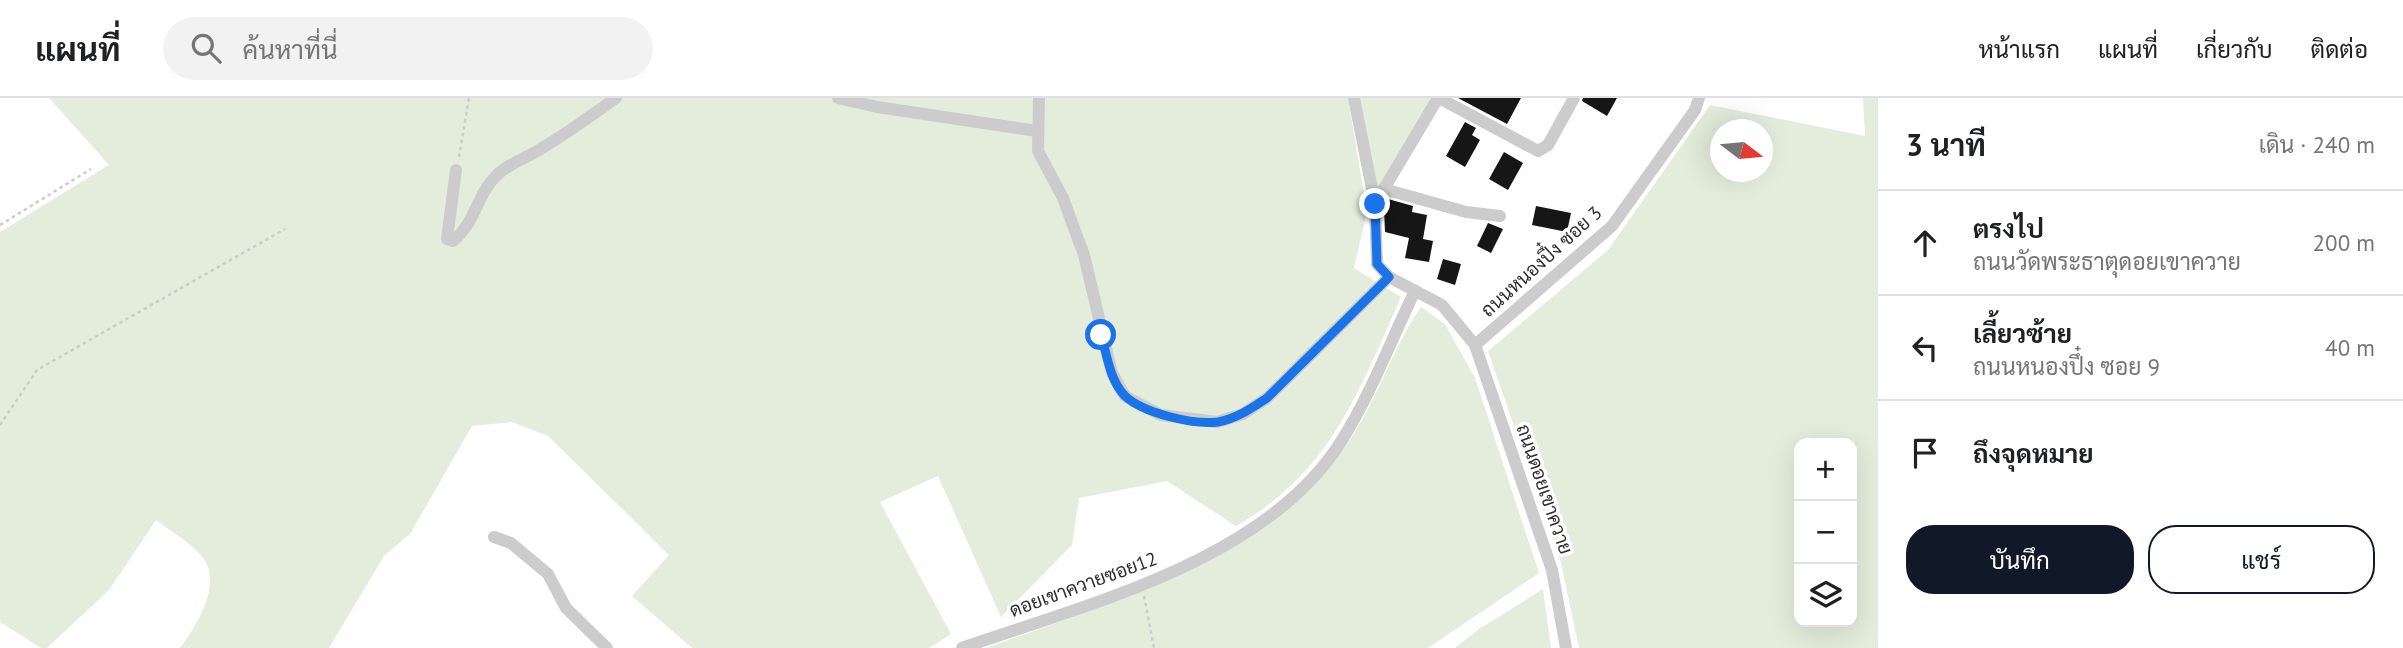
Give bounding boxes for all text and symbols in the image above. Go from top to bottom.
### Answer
search box [163,17,653,80]
text: แผนที่ [35,27,121,70]
icon: search [187,29,225,67]
text: ค้นหาที่นี่ [243,33,338,66]
text: หน้าแรก [1979,34,2060,65]
text: แผนที่ [2098,34,2158,65]
text: เกี่ยวกับ [2196,34,2273,65]
text: ติดต่อ [2311,34,2368,65]
north arrow [1710,119,1773,182]
text: 3 นาที [1906,125,1986,164]
text: เดิน · 240 m [2259,130,2375,159]
route end [1359,188,1390,219]
street label: ถนนหนองปึ๋ง ซอย 3 [1472,196,1606,322]
text: ตรงไป [1973,212,2044,245]
icon: ahead [1906,224,1944,262]
text: 200 m [2313,228,2375,257]
text: ถนนวัดพระธาตุดอยเขาควาย [1973,247,2241,276]
text: เลี้ยวซ้าย [1973,317,2072,350]
route start [1085,319,1116,350]
icon: left [1906,329,1944,367]
text: 40 m [2325,333,2375,362]
text: ถนนหนองปึ๋ง ซอย 9 [1973,352,2160,381]
street label: ถนนดอยเขาควาย [1511,421,1579,557]
icon: arrive [1906,434,1944,472]
text: ถึงจุดหมาย [1973,437,2094,470]
map controls [1794,438,1857,627]
button: + [1794,438,1857,501]
button: − [1794,501,1857,564]
button: บันทึก [1906,525,2134,594]
button: แชร์ [2148,525,2375,594]
street label: ดอยเขาควายซอย12 [1006,546,1160,622]
button: layers [1794,564,1857,627]

